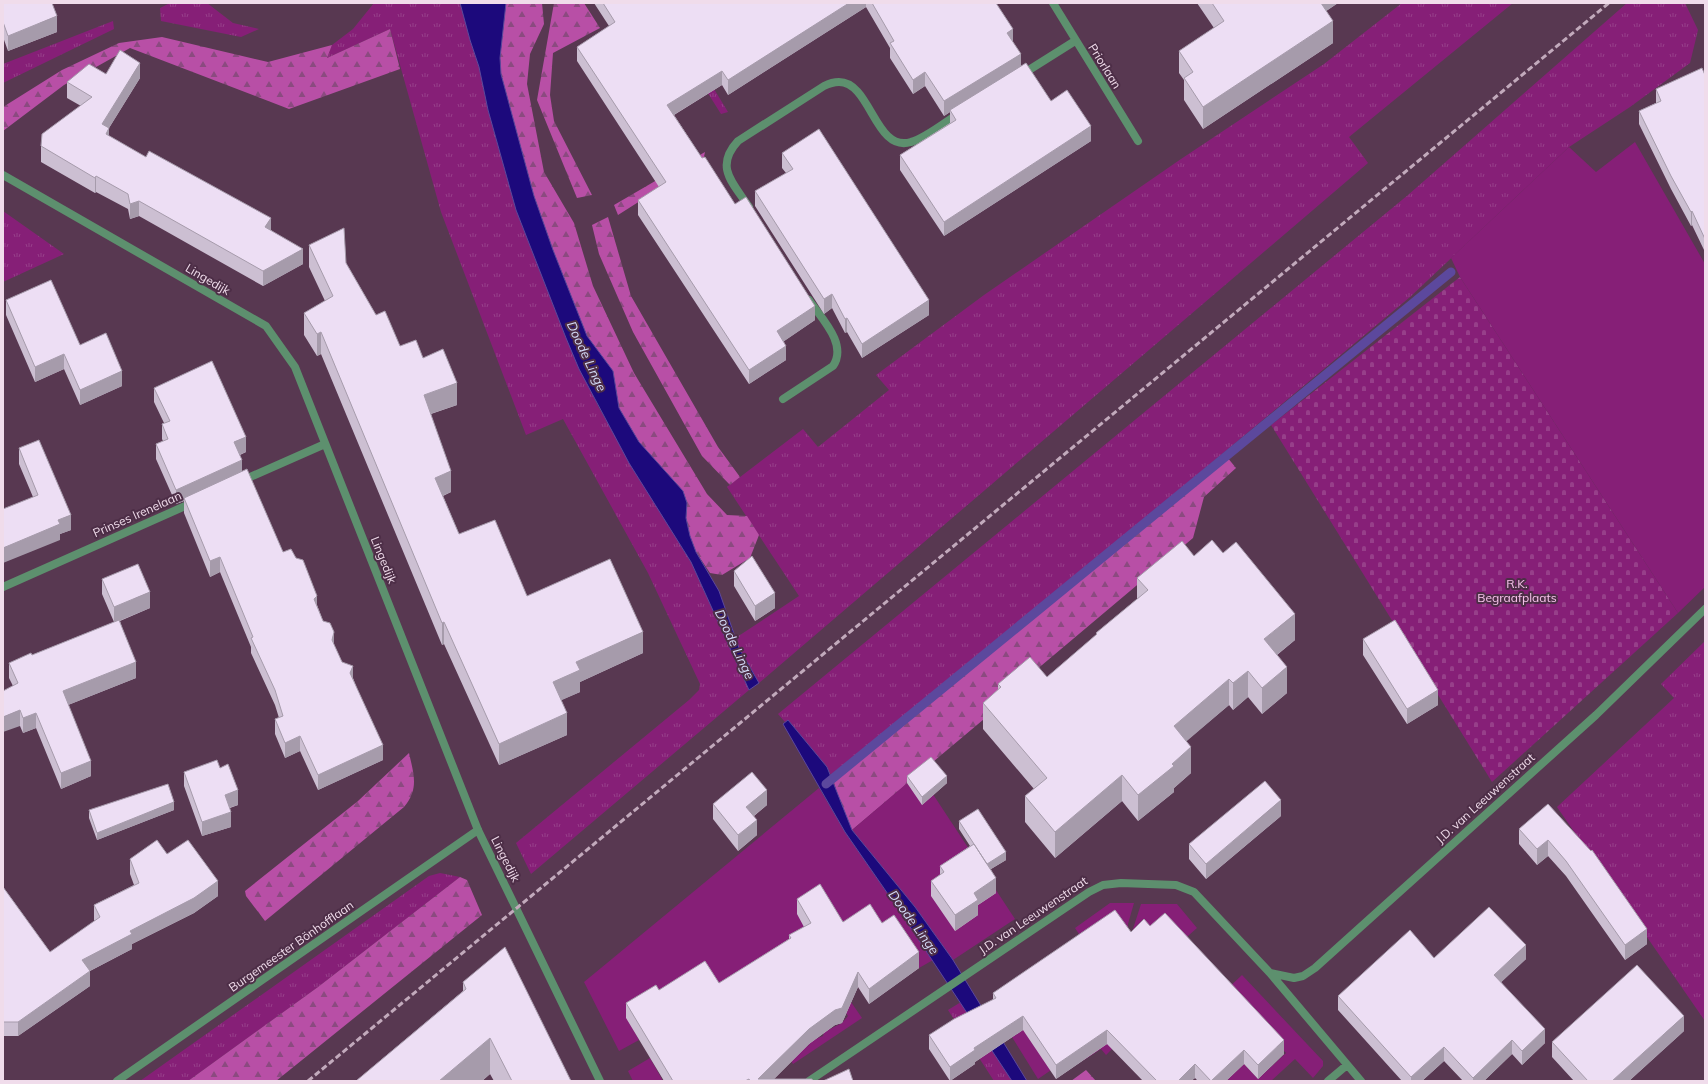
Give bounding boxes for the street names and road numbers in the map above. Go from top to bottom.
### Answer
street label: Priorlaan [1085,41,1125,91]
street label: Lingedijk [183,260,234,298]
street label: Prinses Irenelaan [90,488,184,540]
street label: Lingedijk [368,534,400,586]
street label: J.D. van Leeuwenstraat [1432,750,1538,846]
street label: Lingedijk [488,834,524,885]
street label: J.D. van Leeuwenstraat [976,873,1090,957]
street label: Burgemeester Bönhofflaan [226,897,356,995]

